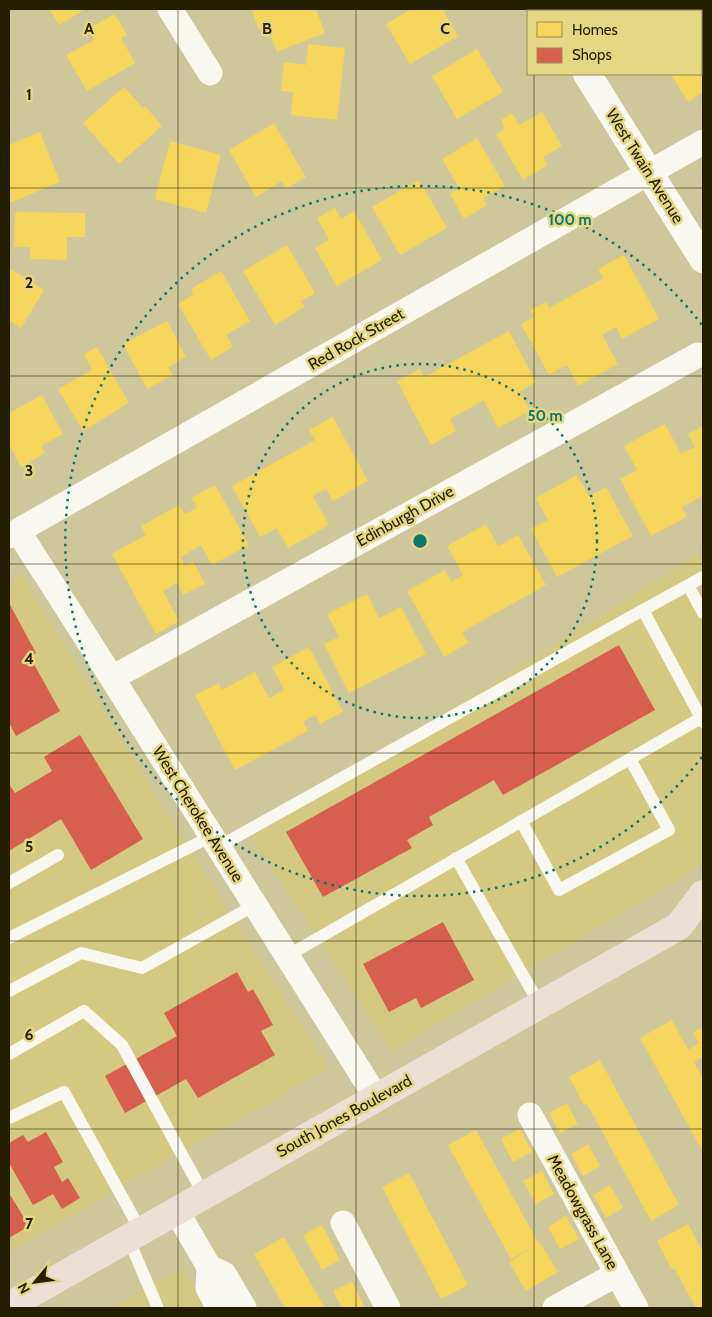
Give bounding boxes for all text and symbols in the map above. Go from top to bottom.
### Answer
legend [527,10,702,75]
text: A [84,19,94,38]
text: B [262,19,272,38]
text: C [440,19,450,38]
text: Homes [572,21,618,39]
text: Shops [572,46,612,64]
text: 1 [26,85,32,104]
street label: West Twain Avenue [602,105,688,227]
text: 100 m [548,211,592,229]
text: 2 [25,273,33,292]
street label: Red Rock Street [305,304,408,374]
text: 50 m [527,407,563,425]
text: 3 [25,461,33,480]
street label: Edinburgh Drive [353,481,457,551]
centre of rings [411,532,429,550]
text: 4 [24,649,34,668]
street label: West Cherokee Avenue [149,743,247,885]
text: 5 [25,837,33,856]
text: 6 [25,1025,34,1044]
street label: South Jones Boulevard [273,1071,415,1161]
street label: Meadowgrass Lane [544,1151,622,1273]
text: 7 [25,1214,34,1233]
north arrow [10,1257,60,1307]
text: N [13,1280,34,1297]

